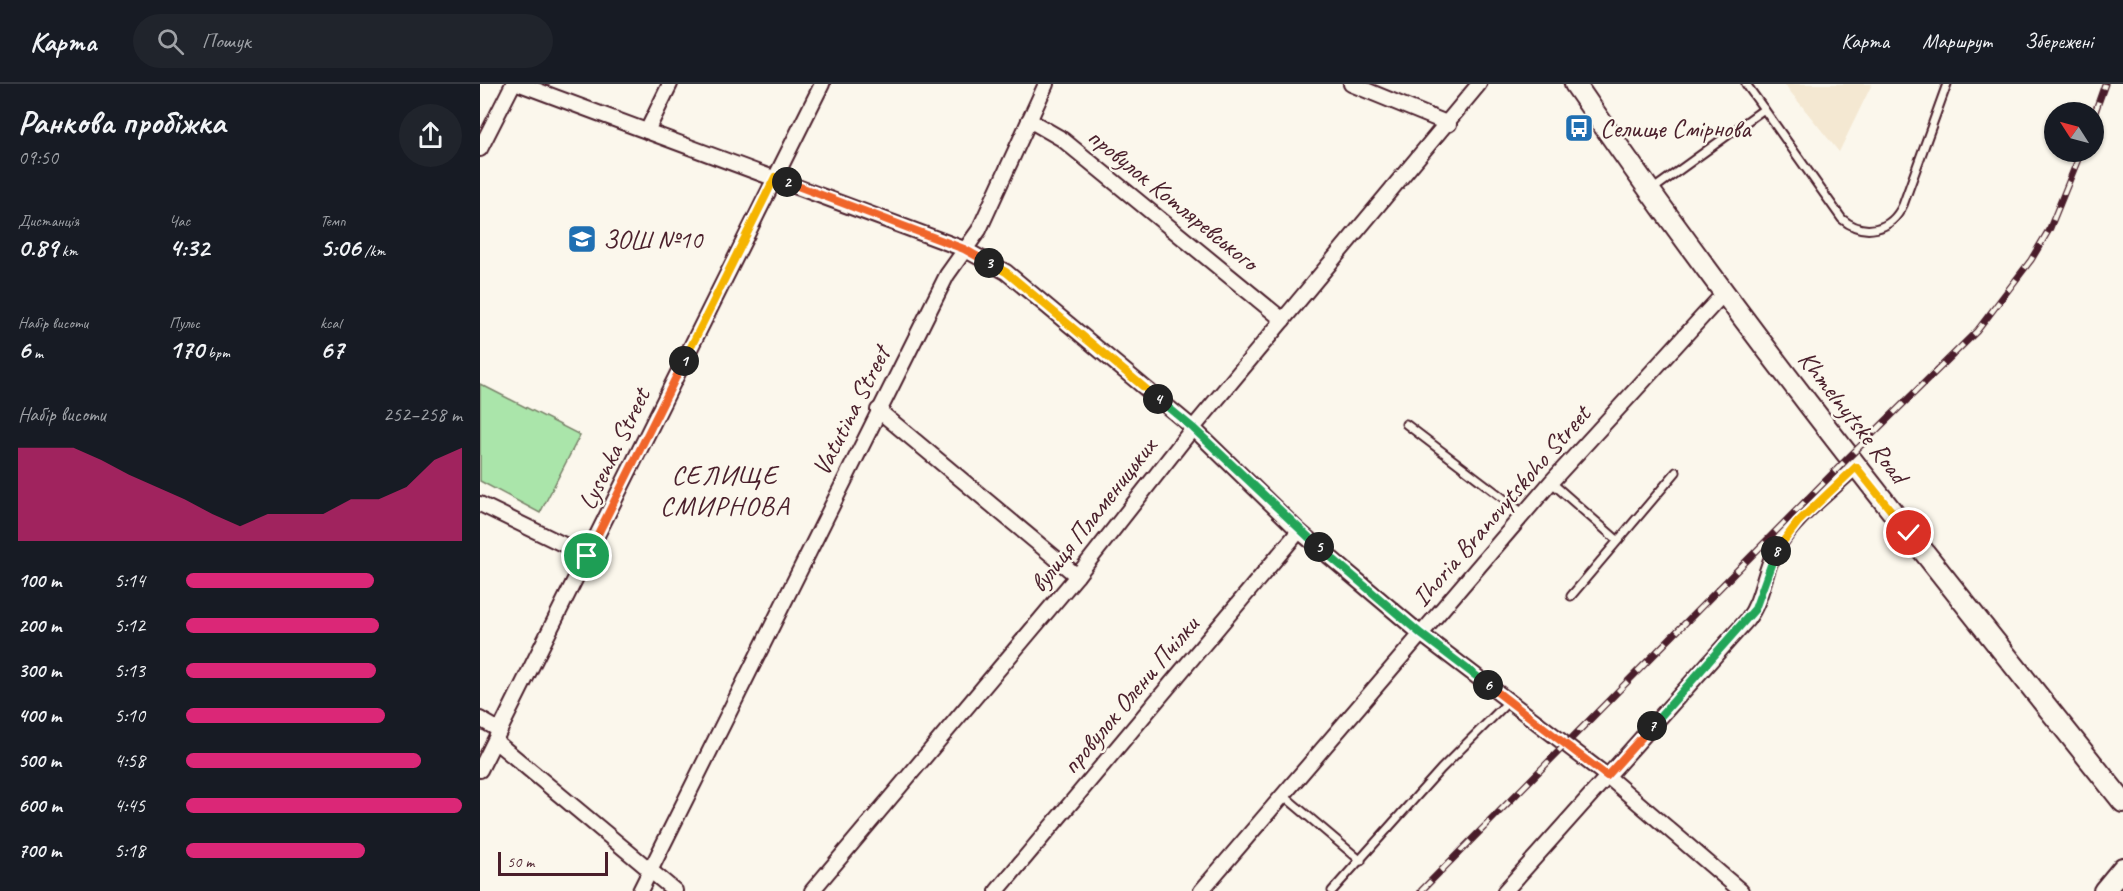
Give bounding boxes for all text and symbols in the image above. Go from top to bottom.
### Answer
search box [133,14,553,68]
text: Карта [30,24,97,59]
icon: search [154,25,187,58]
text: Пошук [202,27,251,55]
text: Карта [1841,28,1889,54]
text: Маршрут [1922,28,1992,54]
text: Збережені [2025,28,2093,54]
text: Ранкова пробіжка [18,101,225,143]
north arrow [2044,102,2104,162]
map controls [2044,102,2104,162]
button: share [399,104,462,167]
bus stop icon: Селище Смірнова [1563,112,1595,144]
place label: Селище Смірнова [1600,112,1752,145]
street label: провулок Котляревського [1081,120,1267,280]
text: 09:50 [18,145,58,170]
pin: 2 [772,167,802,197]
text: 2 [783,172,791,192]
text: Дистанція [18,211,79,231]
text: Час [169,211,190,231]
text: Темп [320,211,346,231]
school or university icon: ЗОШ №10 [566,223,598,255]
place label: ЗОШ №10 [603,223,704,256]
text: 0.89 [18,231,58,264]
text: 4:32 [169,231,209,264]
text: 5:06 [320,231,360,264]
text: km [58,241,77,261]
text: /km [360,241,385,261]
pin: 3 [974,248,1004,278]
text: 3 [985,253,993,273]
text: Набір висоти [18,313,88,333]
text: Пульс [169,313,200,333]
text: kcal [320,313,341,333]
text: 6 [18,333,30,366]
text: 170 [169,333,204,366]
text: 67 [320,333,344,366]
street label: Vatutina Street [804,338,899,481]
text: m [30,343,43,363]
text: bpm [204,343,230,363]
street label: Khmelnytske Road [1791,344,1918,493]
pin: 1 [669,346,699,376]
text: 1 [680,351,688,371]
street label: Lysenka Street [571,381,659,515]
pin: 4 [1143,384,1173,414]
text: 4 [1154,389,1162,409]
street label: Ihoria Branovytskoho Street [1405,397,1599,613]
text: Набір висоти [18,402,105,427]
text: 252–258 m [383,402,462,427]
street label: вулиця Пламеницьких [1022,429,1165,599]
district label: СЕЛИЩЕ СМИРНОВА [660,458,790,523]
pin [1883,507,1934,558]
icon: check [1892,516,1925,549]
pin [561,530,612,581]
pin: 5 [1304,532,1334,562]
pin: 8 [1761,536,1791,566]
text: 5 [1316,537,1322,557]
icon: arrive [570,539,603,572]
text: 8 [1772,541,1780,561]
text: 100 m [18,568,61,593]
text: 5:14 [114,568,145,593]
street label: провулок Олени Пчілки [1054,608,1207,781]
text: 200 m [18,613,61,638]
text: 5:12 [114,613,145,638]
text: 300 m [18,658,61,683]
text: 5:13 [114,658,145,683]
pin: 6 [1473,670,1503,700]
text: 6 [1484,675,1492,695]
text: 400 m [18,703,61,728]
text: 5:10 [114,703,145,728]
pin: 7 [1637,711,1667,741]
text: 7 [1648,716,1656,736]
text: 500 m [18,748,61,773]
text: 4:58 [114,748,145,773]
text: 600 m [18,793,62,818]
text: 4:45 [114,793,145,818]
text: 700 m [18,838,61,863]
text: 5:18 [114,838,145,863]
scale bar [498,849,608,876]
text: 50 m [507,852,534,872]

